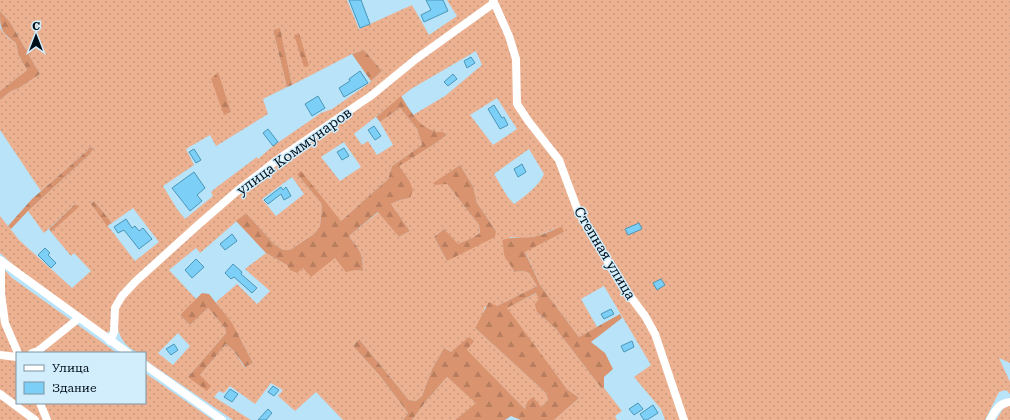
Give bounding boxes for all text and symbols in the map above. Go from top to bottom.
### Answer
north arrow [16,16,56,56]
text: С [32,20,40,33]
street label: улица Коммунаров [233,104,355,198]
street label: Степная улица [571,204,639,303]
legend [16,352,146,404]
text: Улица [52,361,90,375]
text: Здание [52,381,97,395]

